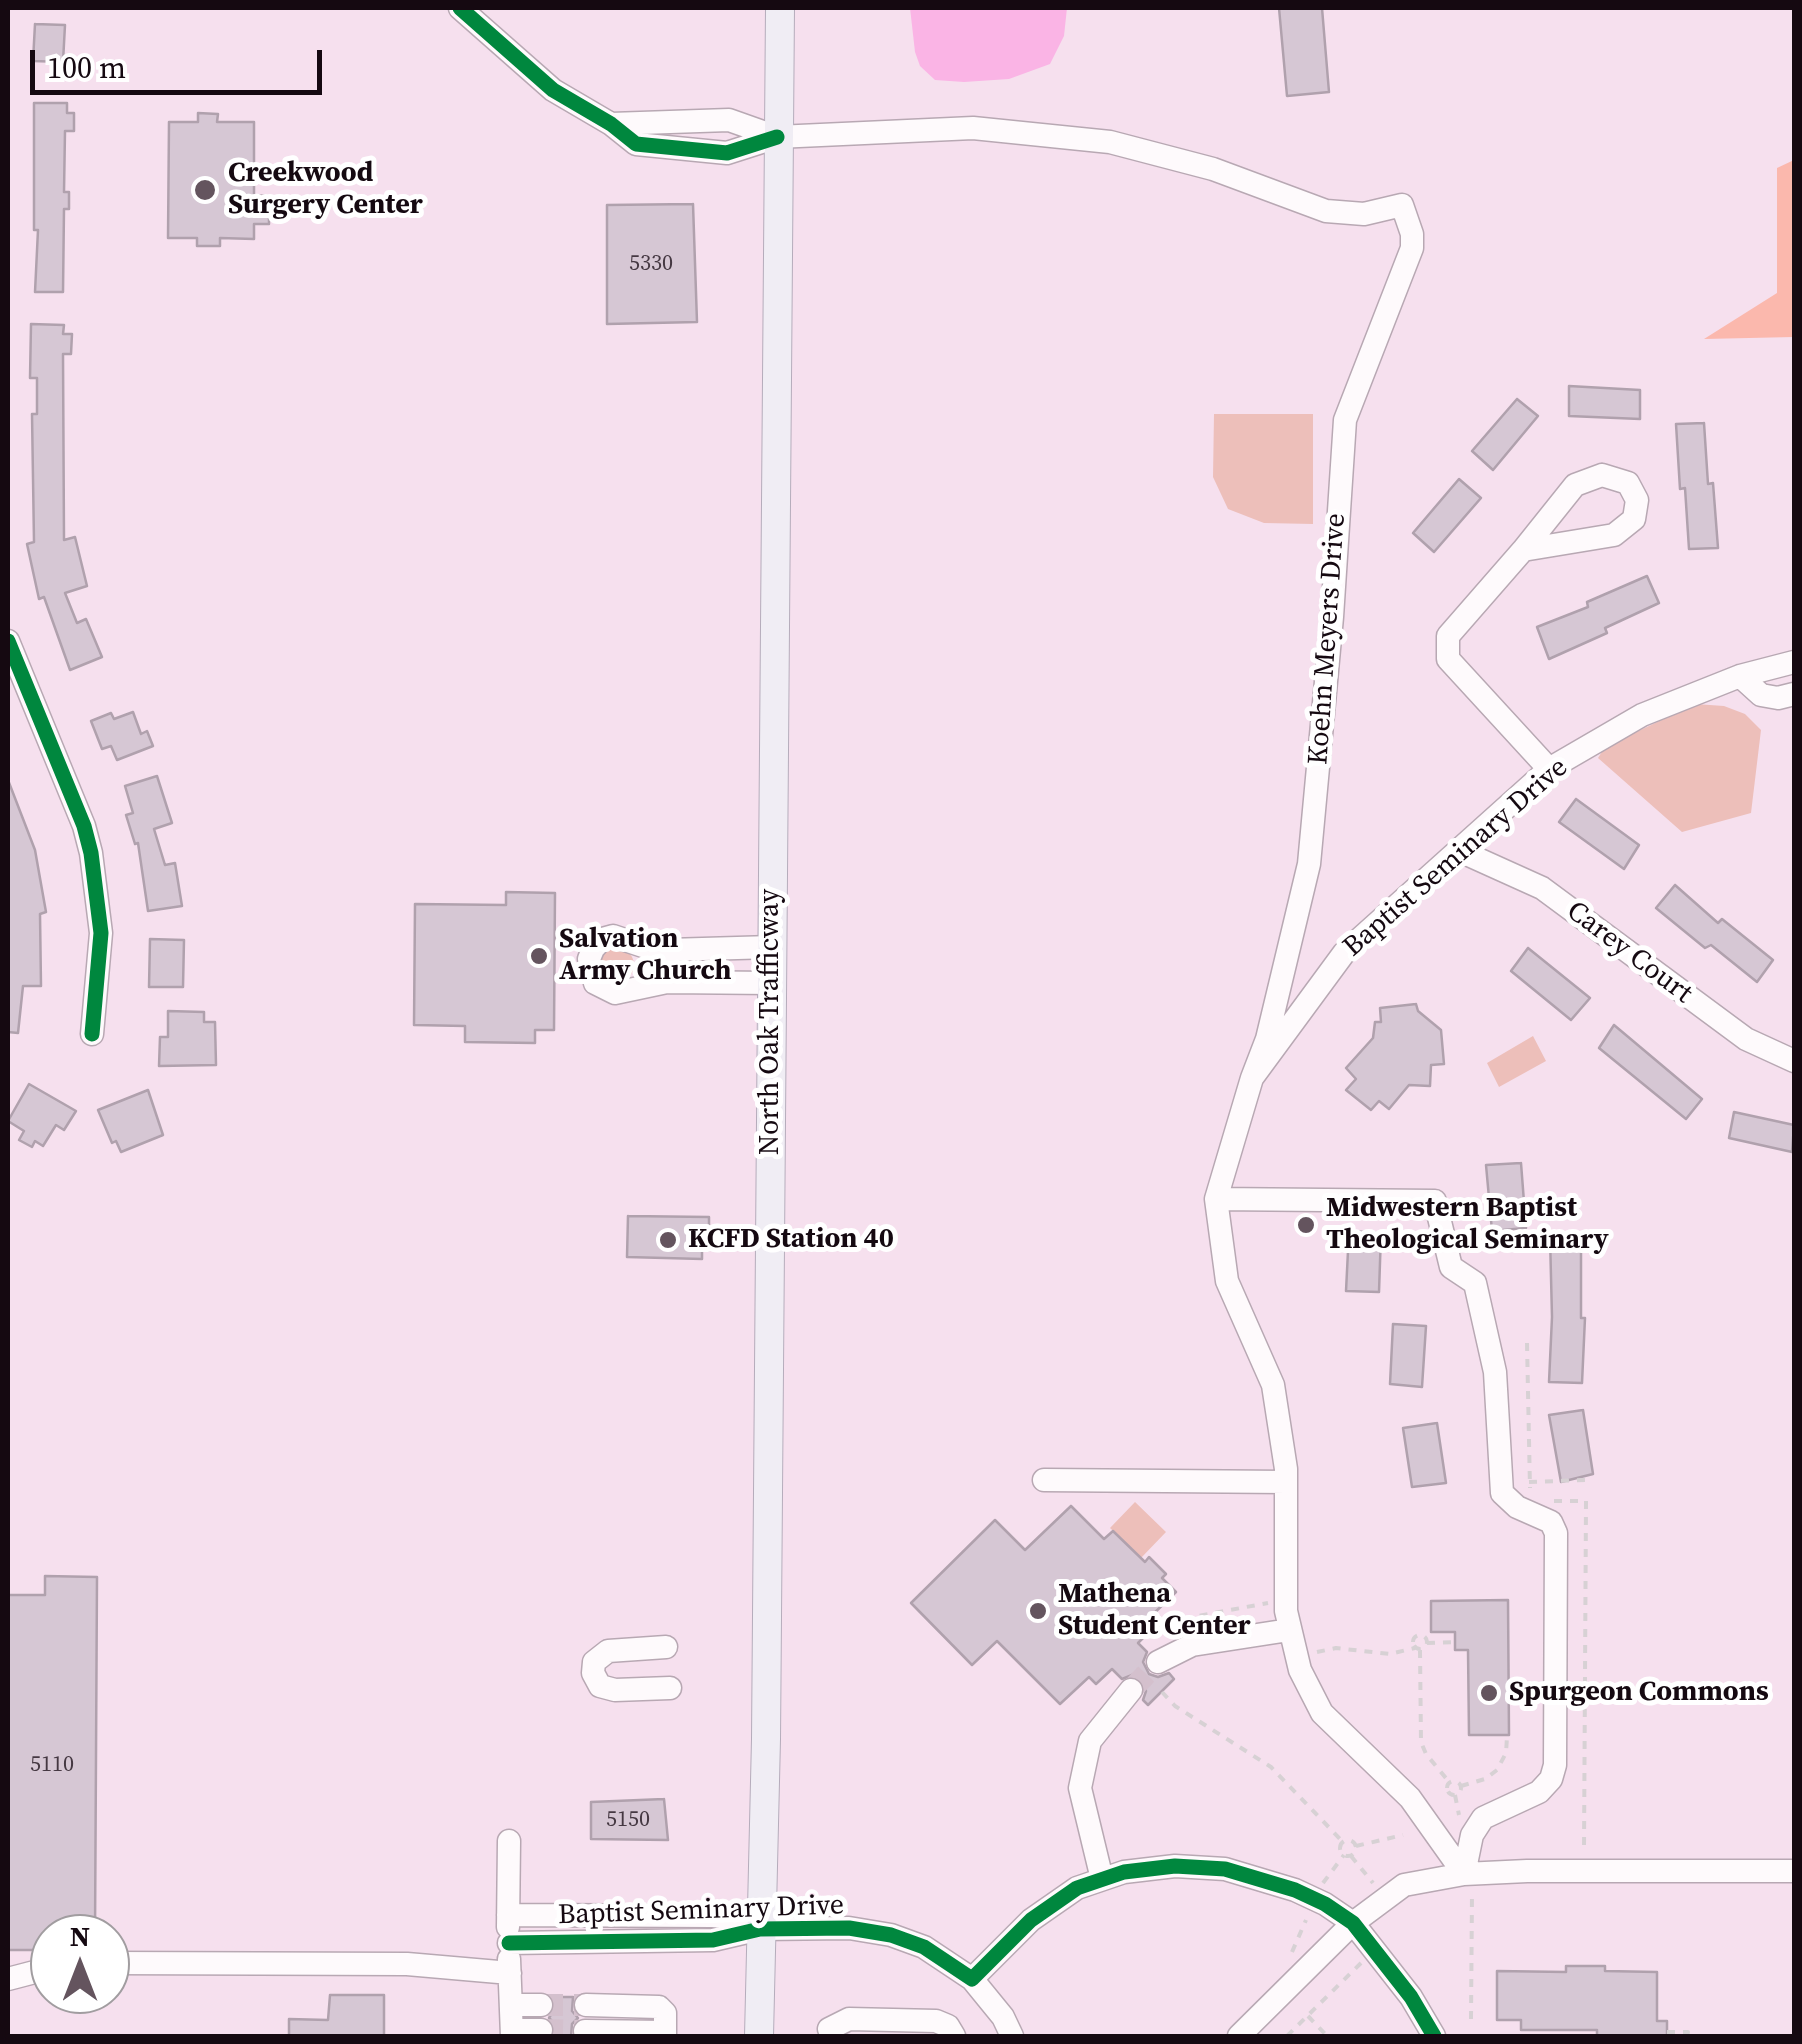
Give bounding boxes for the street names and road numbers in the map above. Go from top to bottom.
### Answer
street label: Koehn Meyers Drive [1302,512,1354,766]
street label: Baptist Seminary Drive [1337,751,1575,965]
street label: North Oak Trafficway [754,889,788,1155]
street label: Carey Court [1559,895,1699,1011]
street label: Baptist Seminary Drive [557,1889,845,1933]

